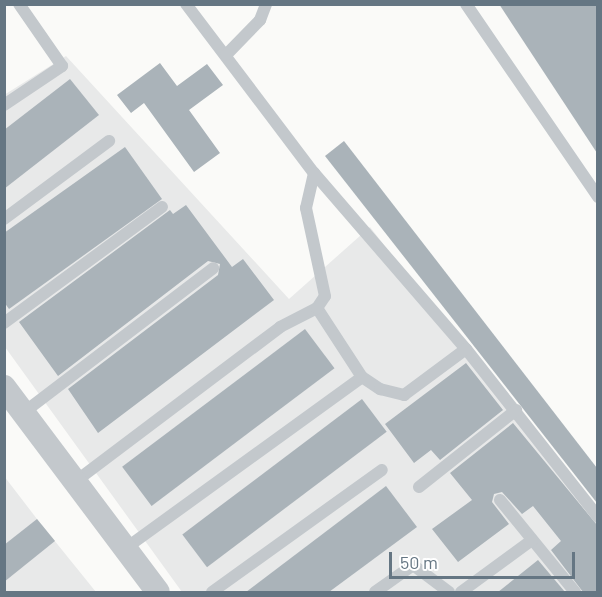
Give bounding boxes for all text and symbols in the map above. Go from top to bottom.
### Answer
scale bar [392,540,578,578]
text: 50 m [400,551,438,573]

